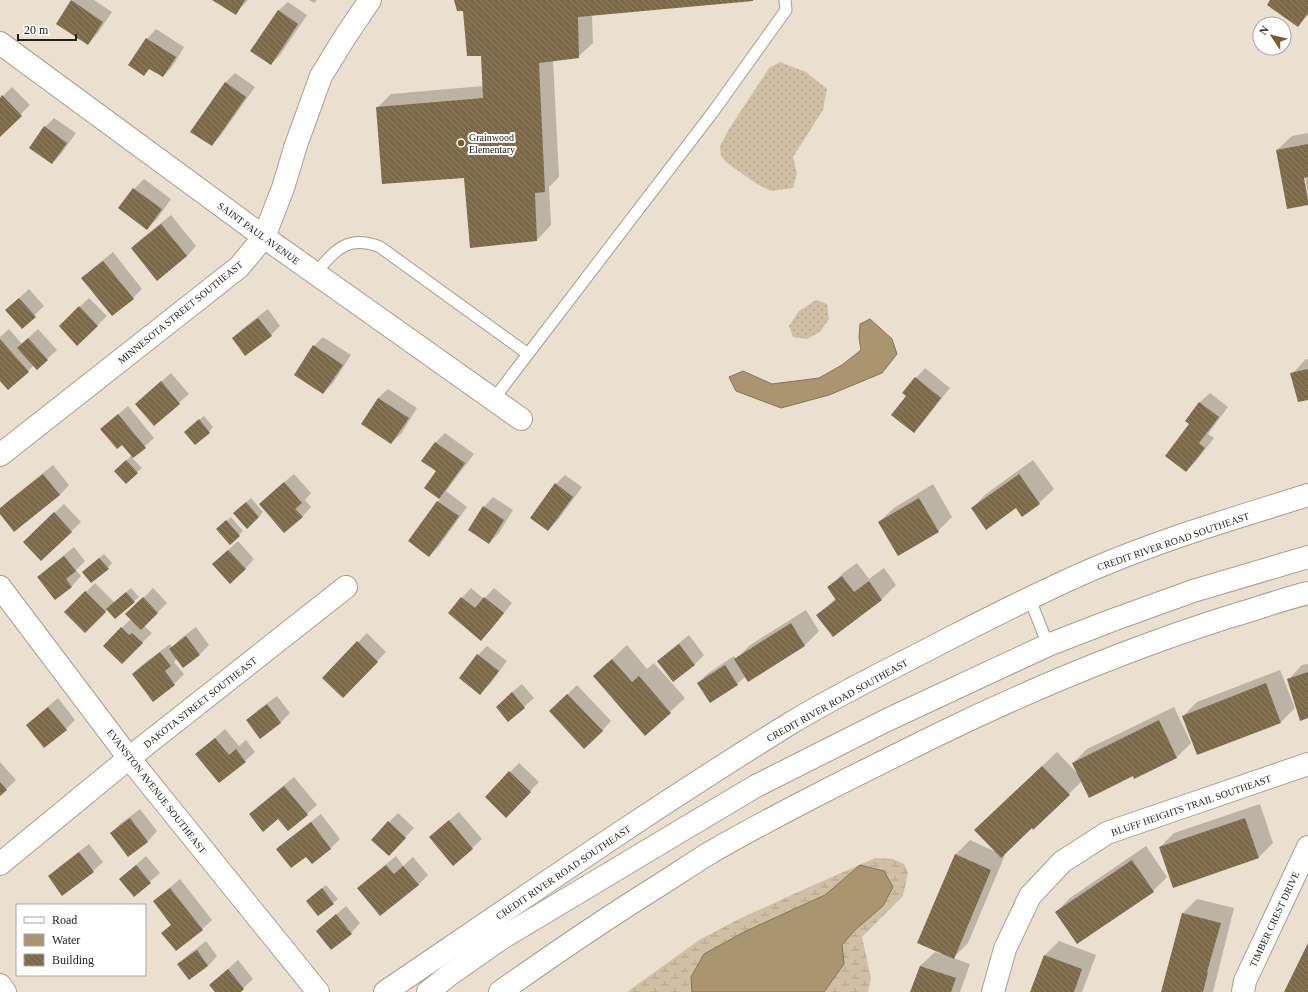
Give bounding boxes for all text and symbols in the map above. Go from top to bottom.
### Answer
scale bar [18,16,76,42]
north arrow [1252,16,1292,56]
text: 20 m [24,23,49,37]
text: N [1257,24,1271,37]
place label: Grainwood Elementary [469,132,515,155]
marker: Grainwood Elementary [456,138,466,148]
street label: SAINT PAUL AVENUE [216,200,302,267]
street label: MINNESOTA STREET SOUTHEAST [116,259,245,366]
street label: CREDIT RIVER ROAD SOUTHEAST [1096,510,1251,573]
street label: DAKOTA STREET SOUTHEAST [141,655,259,750]
street label: CREDIT RIVER ROAD SOUTHEAST [765,657,910,744]
street label: EVANSTON AVENUE SOUTHEAST [105,727,209,856]
street label: BLUFF HEIGHTS TRAIL SOUTHEAST [1110,773,1273,838]
street label: CREDIT RIVER ROAD SOUTHEAST [494,823,633,922]
street label: TIMBER CREST DRIVE [1247,870,1301,969]
legend [16,904,146,976]
text: Road [52,913,77,927]
text: Water [52,933,80,947]
text: Building [52,953,94,967]

